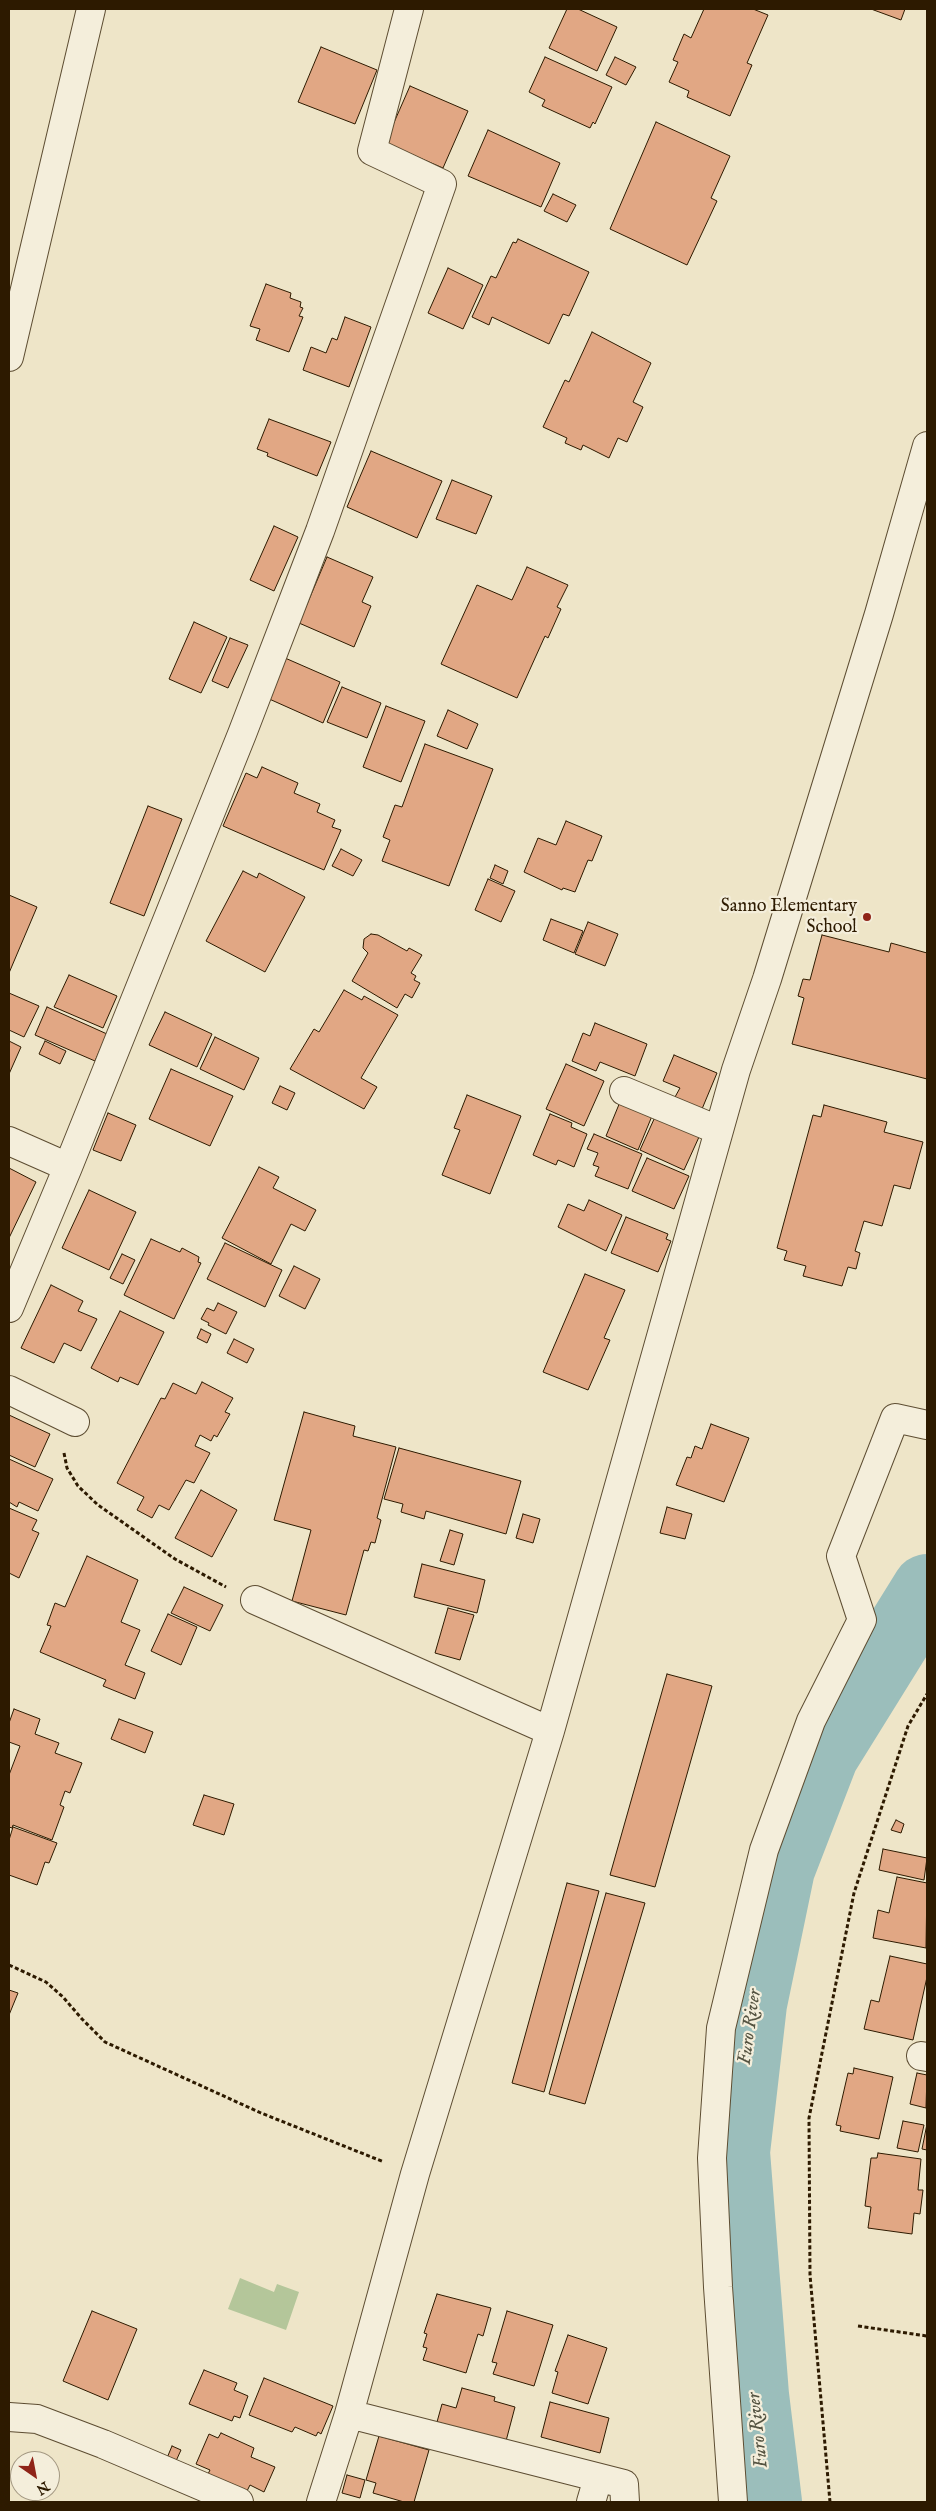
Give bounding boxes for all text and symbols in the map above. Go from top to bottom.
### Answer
place label: Sanno Elementary School [721,896,857,939]
marker: Sanno Elementary School [861,911,873,923]
water label: Furo River [734,1988,768,2066]
water label: Furo River [744,2391,774,2469]
north arrow [10,2451,60,2501]
text: N [33,2477,53,2499]

